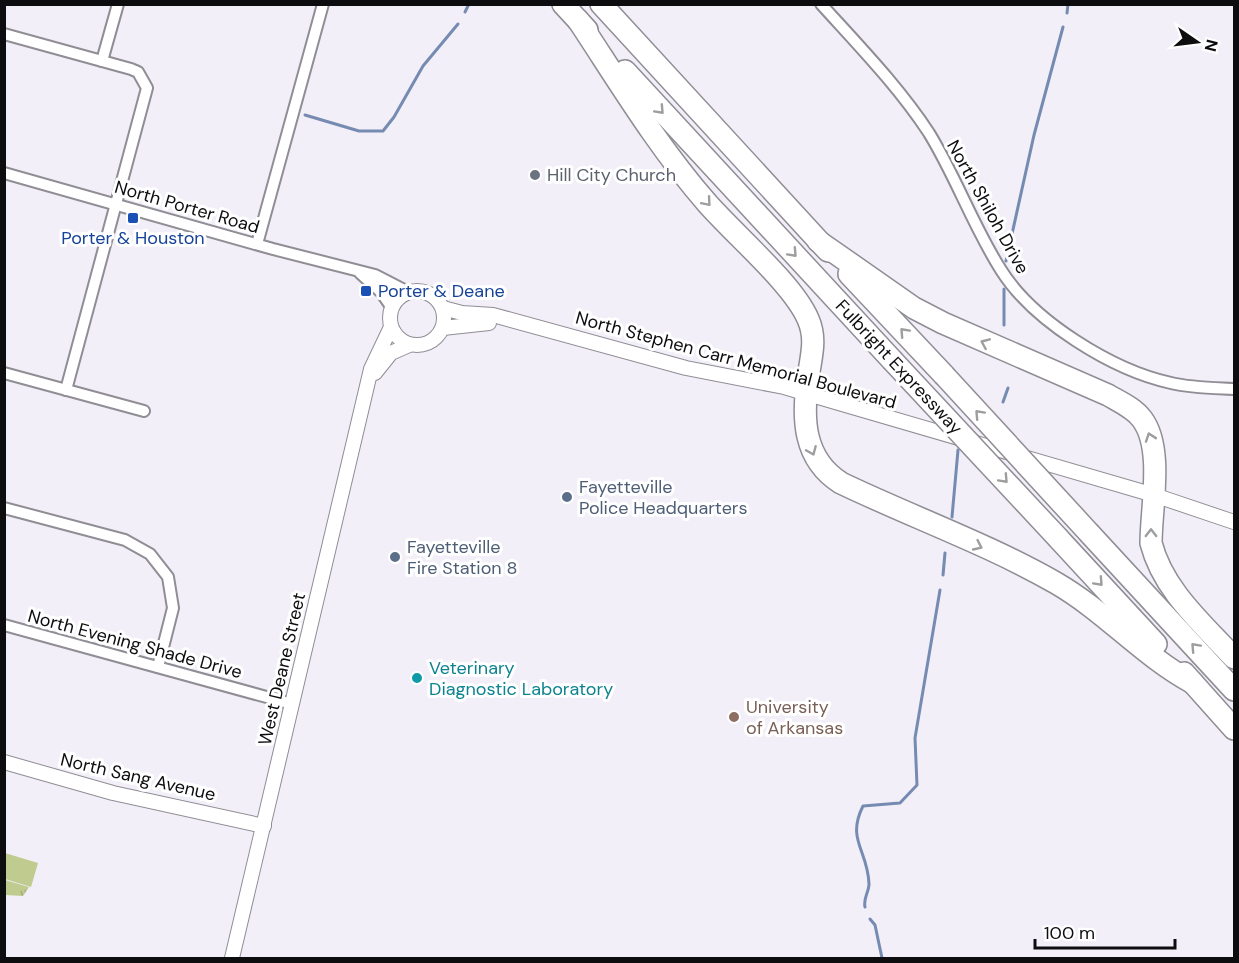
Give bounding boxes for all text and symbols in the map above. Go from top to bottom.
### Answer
north arrow [1167,12,1227,72]
text: N [1199,37,1223,54]
one-way arrow [653,102,664,113]
street label: North Shiloh Drive [941,136,1035,278]
place label: Hill City Church [547,163,676,187]
marker: Hill City Church [528,168,542,182]
street label: North Porter Road [112,175,262,239]
one-way arrow [700,195,711,206]
marker: Porter & Houston [126,211,140,225]
place label: Porter & Houston [61,226,205,250]
one-way arrow [786,246,797,256]
place label: Porter & Deane [378,279,505,303]
marker: Porter & Deane [359,284,373,298]
street label: Fulbright Expressway [830,294,968,440]
street label: North Stephen Carr Memorial Boulevard [573,306,899,414]
one-way arrow [900,329,911,339]
one-way arrow [981,339,992,351]
one-way arrow [976,410,987,421]
one-way arrow [1144,432,1157,443]
one-way arrow [805,445,817,456]
one-way arrow [996,472,1007,483]
place label: Fayetteville Police Headquarters [579,475,748,520]
marker: Fayetteville Police Headquarters [560,490,574,504]
one-way arrow [1145,528,1157,537]
place label: Fayetteville Fire Station 8 [407,535,517,580]
one-way arrow [972,538,983,550]
marker: Fayetteville Fire Station 8 [388,550,402,564]
one-way arrow [1091,574,1102,585]
street label: West Deane Street [253,590,311,748]
street label: North Evening Shade Drive [25,604,245,684]
one-way arrow [1191,643,1202,654]
place label: Veterinary Diagnostic Laboratory [429,656,613,701]
marker: Veterinary Diagnostic Laboratory [410,671,424,685]
place label: University of Arkansas [746,695,843,740]
marker: University of Arkansas [727,710,741,724]
street label: North Sang Avenue [58,747,218,807]
scale bar [1035,912,1174,950]
text: 100 m [1044,921,1095,945]

